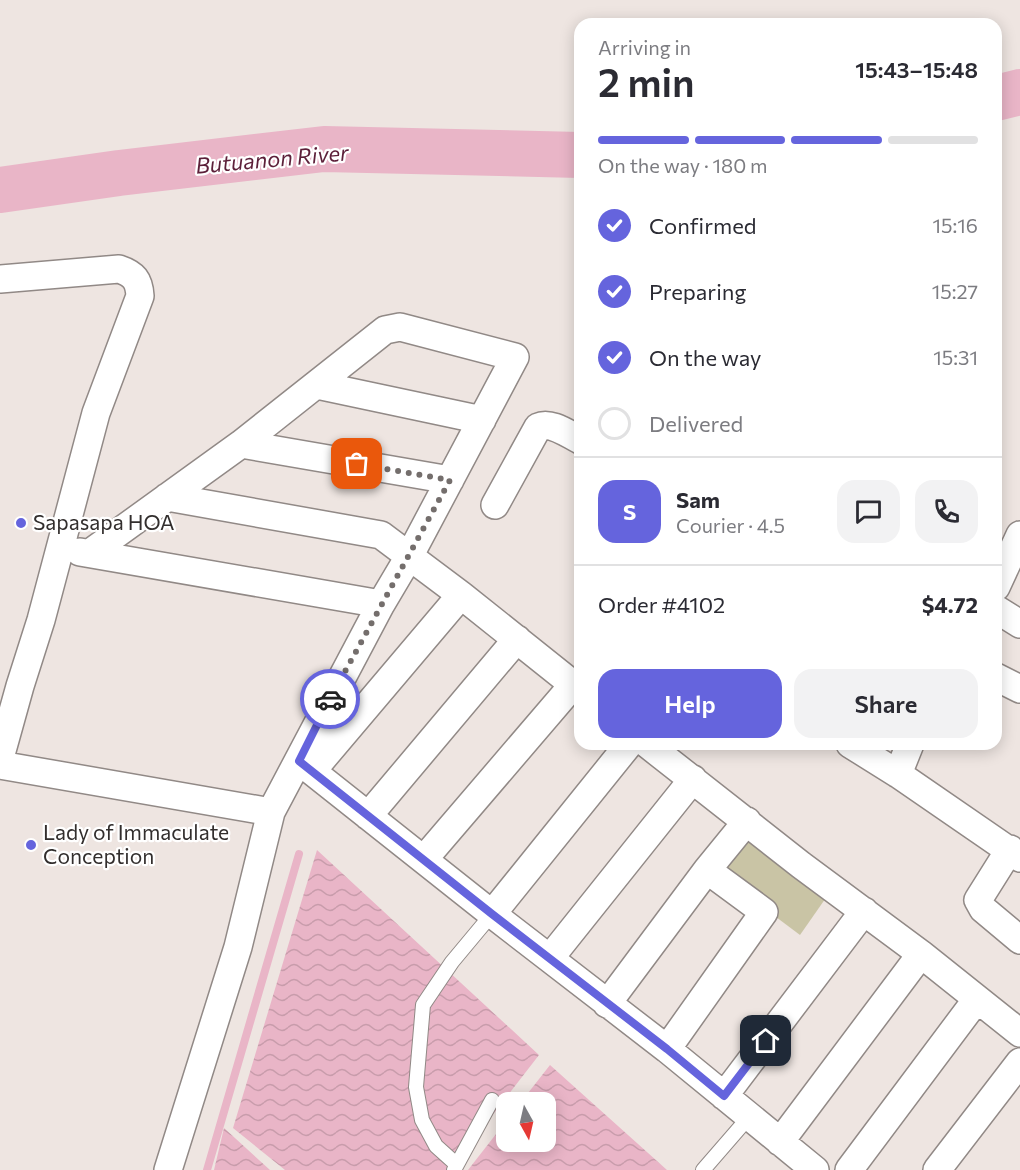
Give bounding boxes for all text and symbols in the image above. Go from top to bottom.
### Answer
text: Arriving in [598,35,691,59]
text: 15:43–15:48 [855,56,978,83]
text: 2 min [598,57,695,105]
water label: Butuanon River [194,138,351,179]
text: On the way · 180 m [598,153,767,177]
icon: check [598,209,631,242]
text: Confirmed [649,212,756,239]
text: 15:16 [933,213,978,237]
icon: check [598,275,631,308]
text: Preparing [649,278,746,305]
text: 15:27 [932,279,978,303]
icon: check [598,341,631,374]
text: On the way [649,344,761,371]
text: 15:31 [933,345,978,369]
text: Delivered [649,410,743,437]
pin [331,438,382,489]
icon: bag [340,447,373,480]
button: chat [837,480,900,543]
button: phone [915,480,978,543]
text: Sam [676,486,720,513]
text: S [623,498,636,525]
place label: Sapasapa HOA [33,509,174,534]
text: Courier · 4.5 [676,513,785,537]
marker: Sapasapa HOA [14,516,28,530]
text: Order #4102 [598,591,725,618]
text: $4.72 [922,591,978,618]
courier [300,669,360,729]
button: Help [598,669,782,738]
button: Share [794,669,978,738]
icon: car [314,683,347,716]
place label: Lady of Immaculate Conception [43,819,229,868]
marker: Lady of Immaculate Conception [24,838,38,852]
pin [740,1015,791,1066]
icon: home [749,1024,782,1057]
north arrow [496,1092,556,1152]
map controls [496,1092,556,1152]

